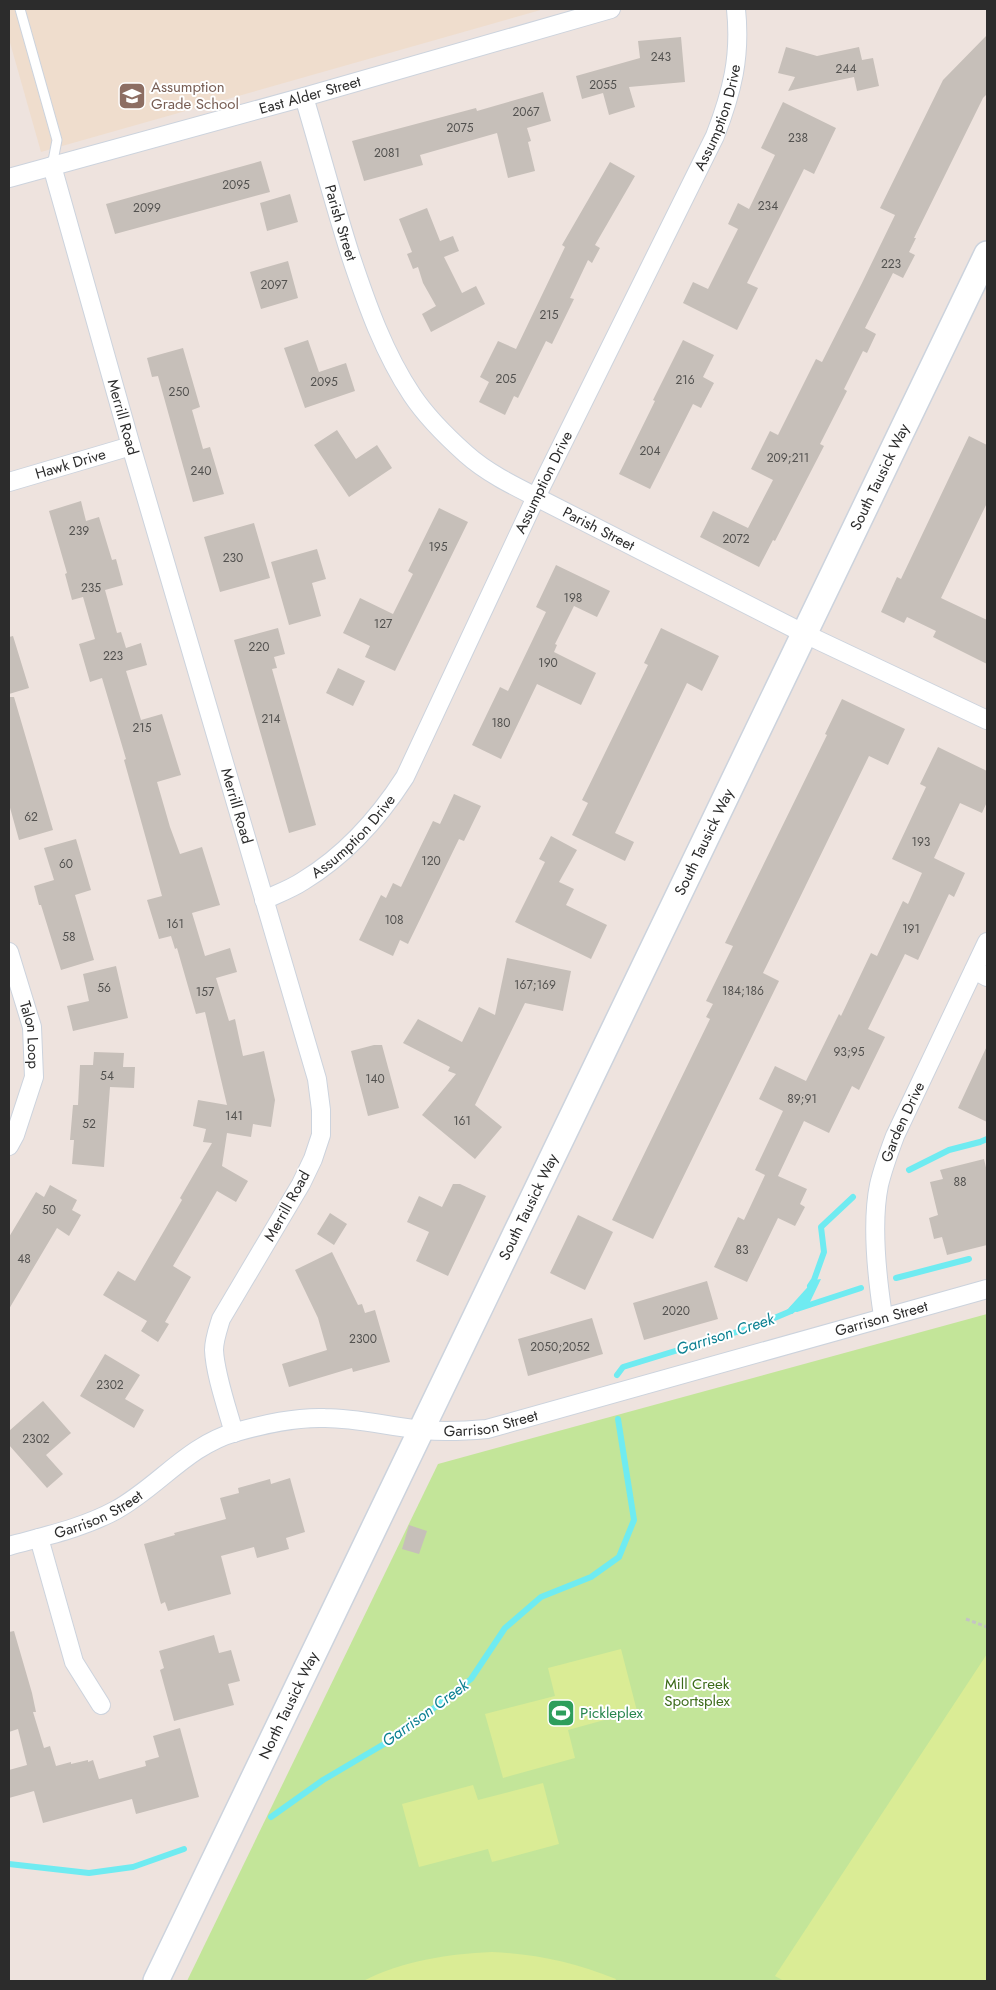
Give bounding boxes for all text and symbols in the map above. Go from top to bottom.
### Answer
house number: 243 [651,48,672,66]
house number: 244 [836,60,856,78]
street label: Assumption Drive [689,63,746,174]
street label: East Alder Street [256,70,364,120]
place label: Assumption Grade School [151,76,239,115]
house number: 2055 [589,76,617,94]
school or university icon: Assumption Grade School [117,81,147,111]
house number: 2067 [512,103,540,121]
house number: 2075 [446,119,474,137]
house number: 238 [788,129,808,147]
house number: 2081 [374,144,400,162]
house number: 2095 [222,176,250,194]
street label: Parish Street [319,182,363,264]
house number: 234 [758,197,778,215]
house number: 2099 [133,199,161,217]
house number: 223 [881,255,902,273]
house number: 2097 [261,276,288,294]
house number: 215 [540,306,559,324]
house number: 205 [496,370,517,388]
house number: 216 [675,371,695,389]
house number: 2095 [310,373,338,391]
street label: Merrill Road [102,377,144,458]
house number: 250 [169,383,189,401]
street label: South Tausick Way [845,420,915,534]
street label: Assumption Drive [509,427,578,537]
house number: 204 [639,442,661,460]
street label: Hawk Drive [32,443,109,485]
house number: 209;211 [767,449,809,467]
house number: 240 [190,462,212,480]
street label: Parish Street [559,501,639,557]
house number: 239 [69,522,89,540]
house number: 2072 [722,530,750,548]
house number: 195 [428,538,448,556]
house number: 230 [223,549,243,567]
house number: 235 [81,579,101,597]
house number: 198 [564,589,582,607]
house number: 127 [374,615,393,633]
house number: 220 [249,638,269,656]
house number: 223 [103,647,124,665]
house number: 190 [538,654,558,672]
house number: 214 [261,710,281,728]
house number: 180 [491,714,511,732]
house number: 215 [133,719,152,737]
street label: Merrill Road [215,765,258,846]
street label: South Tausick Way [669,784,739,899]
street label: Assumption Drive [307,790,401,884]
house number: 62 [24,808,38,826]
house number: 193 [912,833,931,851]
house number: 120 [421,852,441,870]
house number: 60 [59,855,73,873]
house number: 108 [384,911,404,929]
house number: 161 [166,915,184,933]
house number: 191 [902,920,920,938]
house number: 58 [62,928,76,946]
house number: 167;169 [514,976,556,994]
house number: 56 [97,979,111,997]
house number: 184;186 [722,982,764,1000]
house number: 157 [196,983,215,1001]
street label: Talon Loop [14,998,45,1070]
house number: 93;95 [833,1043,865,1061]
house number: 54 [100,1067,114,1085]
house number: 140 [365,1070,385,1088]
street label: Garden Drive [875,1078,930,1165]
house number: 89;91 [787,1090,817,1108]
house number: 141 [225,1107,243,1125]
house number: 161 [453,1112,471,1130]
house number: 52 [82,1115,96,1133]
street label: South Tausick Way [493,1149,564,1264]
street label: Merrill Road [259,1167,315,1245]
house number: 88 [953,1173,967,1191]
house number: 50 [42,1201,56,1219]
house number: 83 [735,1241,749,1259]
house number: 48 [17,1250,31,1268]
street label: Garrison Street [832,1295,931,1342]
house number: 2020 [662,1302,690,1320]
water label: Garrison Creek [673,1307,778,1361]
house number: 2300 [349,1330,377,1348]
house number: 2050;2052 [530,1338,590,1356]
house number: 2302 [96,1376,124,1394]
street label: Garrison Street [444,1404,541,1442]
house number: 2302 [22,1430,50,1448]
street label: Garrison Street [51,1485,148,1544]
street label: North Tausick Way [253,1647,324,1763]
water label: Garrison Creek [377,1673,474,1752]
park label: Mill Creek Sportsplex [664,1673,730,1712]
sports icon: Pickleplex [546,1698,576,1728]
place label: Pickleplex [580,1702,644,1724]

